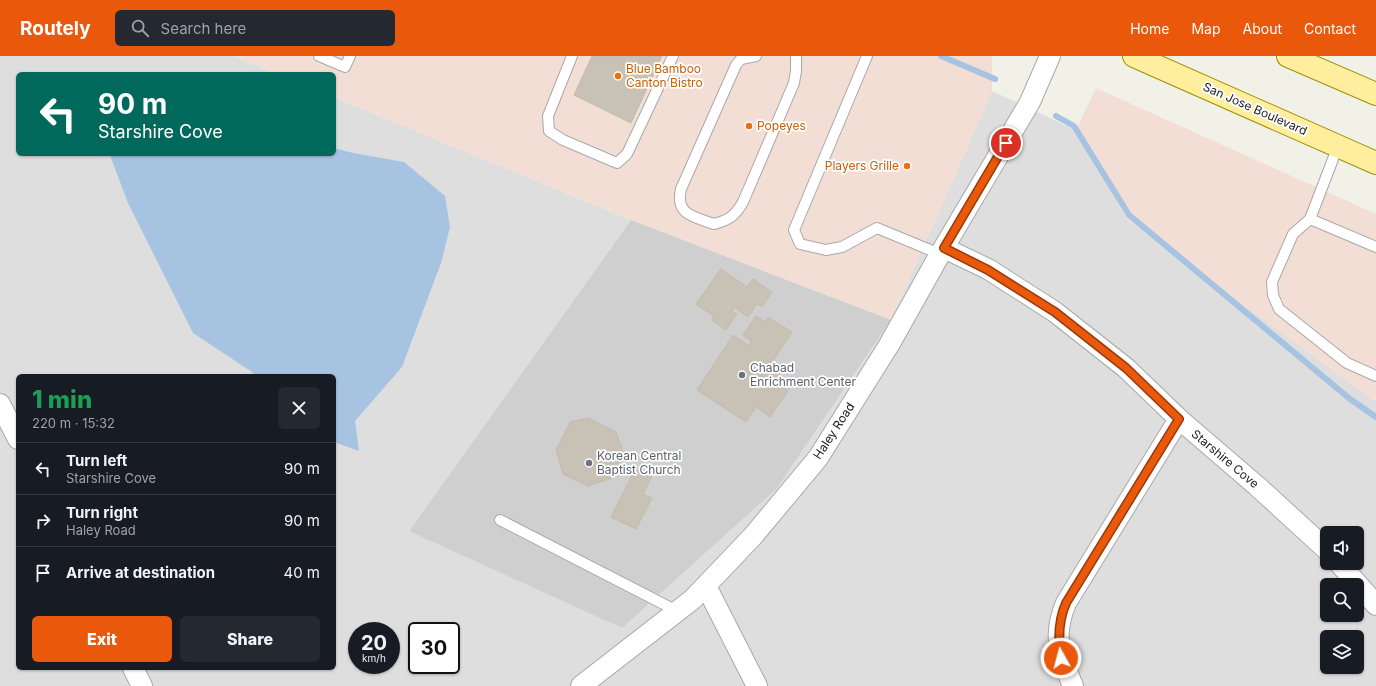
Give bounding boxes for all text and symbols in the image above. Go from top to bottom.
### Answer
search box [115,10,395,46]
text: Routely [20,17,91,40]
icon: search [129,17,151,39]
text: Search here [161,19,246,38]
text: Home [1130,20,1169,37]
text: Map [1191,20,1221,37]
text: About [1243,20,1282,37]
text: Contact [1304,20,1356,37]
place label: Blue Bamboo Canton Bistro [626,61,703,90]
marker: Blue Bamboo Canton Bistro [613,71,623,81]
street label: San Jose Boulevard [1201,79,1310,138]
text: 90 m [98,87,167,121]
icon: left [32,88,84,140]
place label: Popeyes [757,118,806,133]
text: Starshire Cove [98,121,223,142]
marker: Popeyes [744,121,754,131]
pin [989,126,1023,160]
icon: arrive [995,132,1017,154]
place label: Players Grille [825,158,899,173]
marker: Players Grille [902,161,912,171]
place label: Chabad Enrichment Center [750,360,856,389]
marker: Chabad Enrichment Center [737,370,747,380]
text: 1 min [32,385,92,414]
button: close [278,387,320,429]
street label: Haley Road [810,400,857,462]
text: 220 m · 15:32 [32,415,115,431]
street label: Starshire Cove [1189,426,1262,491]
place label: Korean Central Baptist Church [597,448,681,477]
text: Turn left [66,451,127,470]
icon: left [32,458,54,480]
marker: Korean Central Baptist Church [584,458,594,468]
text: 90 m [284,459,320,478]
text: Starshire Cove [66,470,156,486]
text: Turn right [66,503,138,522]
icon: right [32,510,54,532]
text: 90 m [284,511,320,530]
text: Haley Road [66,522,136,538]
map controls [1320,526,1364,674]
button: sound [1320,526,1364,570]
icon: arrive [32,562,54,584]
text: Arrive at destination [66,563,215,582]
text: 40 m [283,563,320,582]
button: search [1320,578,1364,622]
button: Exit [32,616,172,662]
button: Share [180,616,320,662]
speed limit sign: 30 [408,622,460,674]
button: layers [1320,630,1364,674]
text: 20 [361,631,387,655]
position arrow [1040,637,1082,679]
text: km/h [362,652,386,664]

